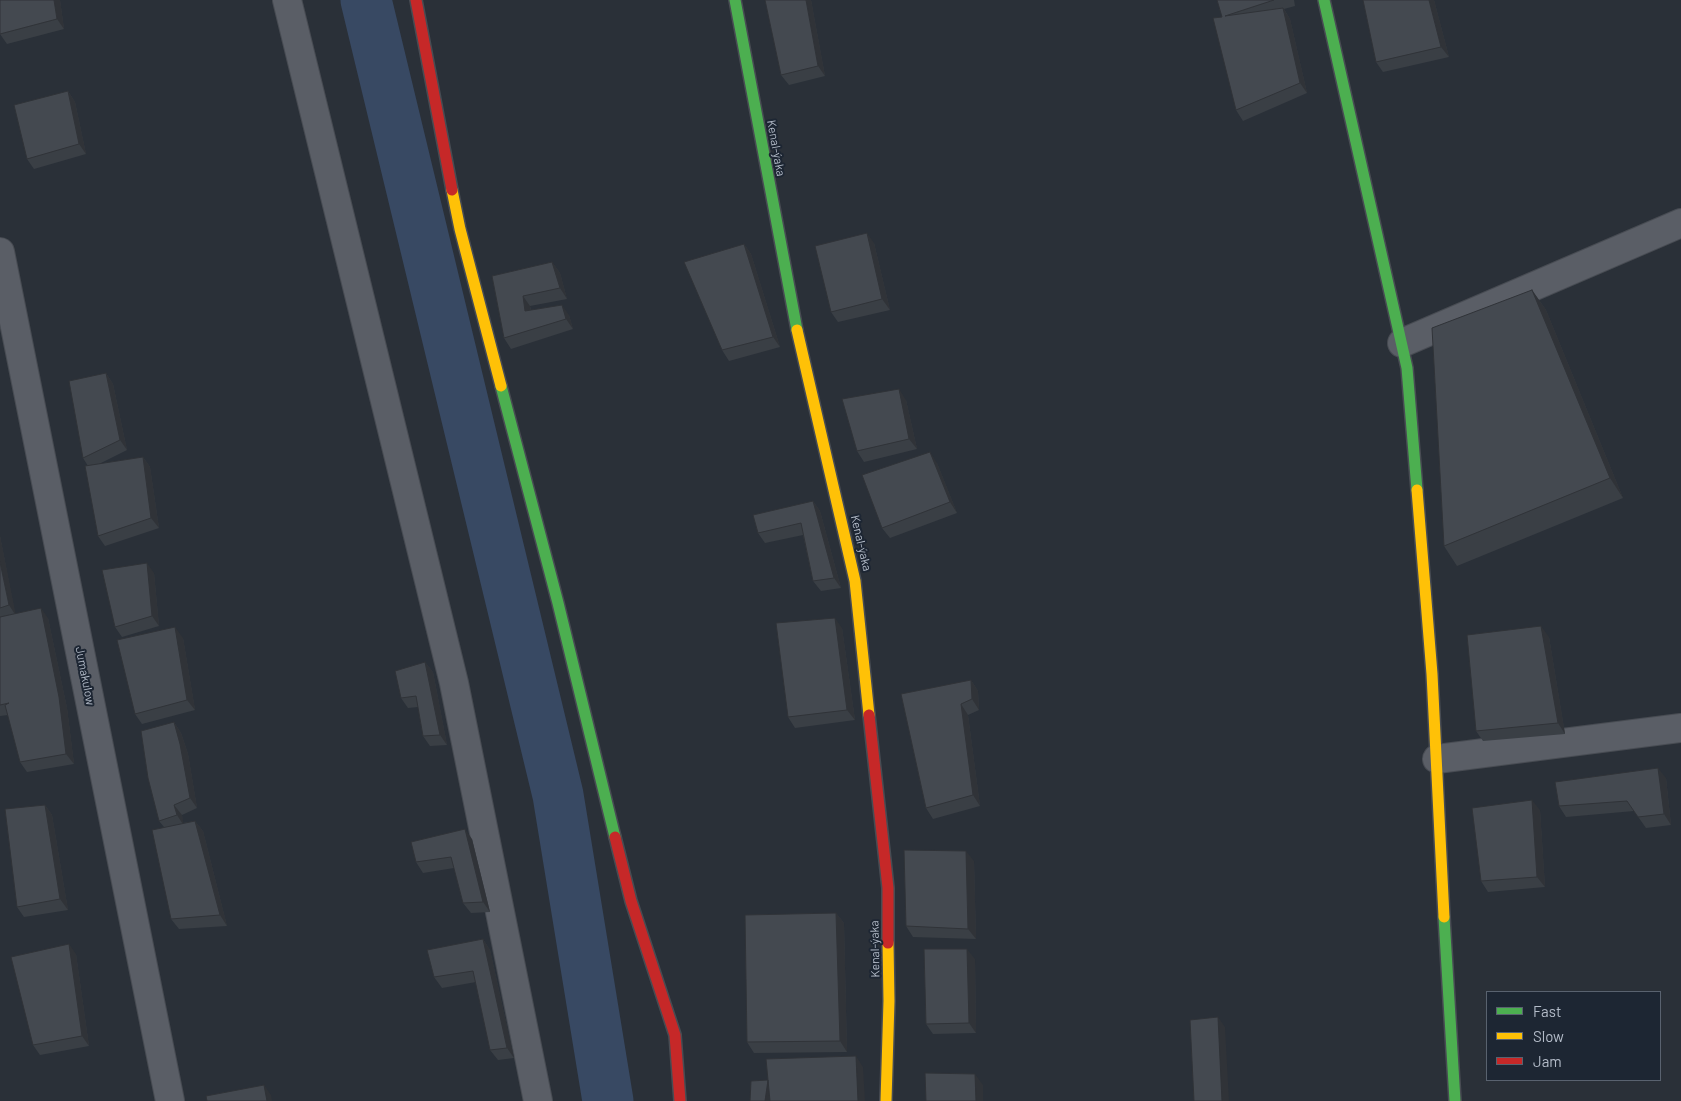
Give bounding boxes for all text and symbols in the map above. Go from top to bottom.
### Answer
street label: Kenal-ýaka [764,119,788,177]
street label: Kenal-ýaka [848,514,874,572]
street label: Jumakulow [72,645,98,707]
street label: Kenal-ýaka [867,920,883,978]
legend [1486,991,1661,1081]
text: Fast [1533,1002,1561,1020]
text: Slow [1533,1027,1564,1045]
text: Jam [1533,1052,1562,1070]

